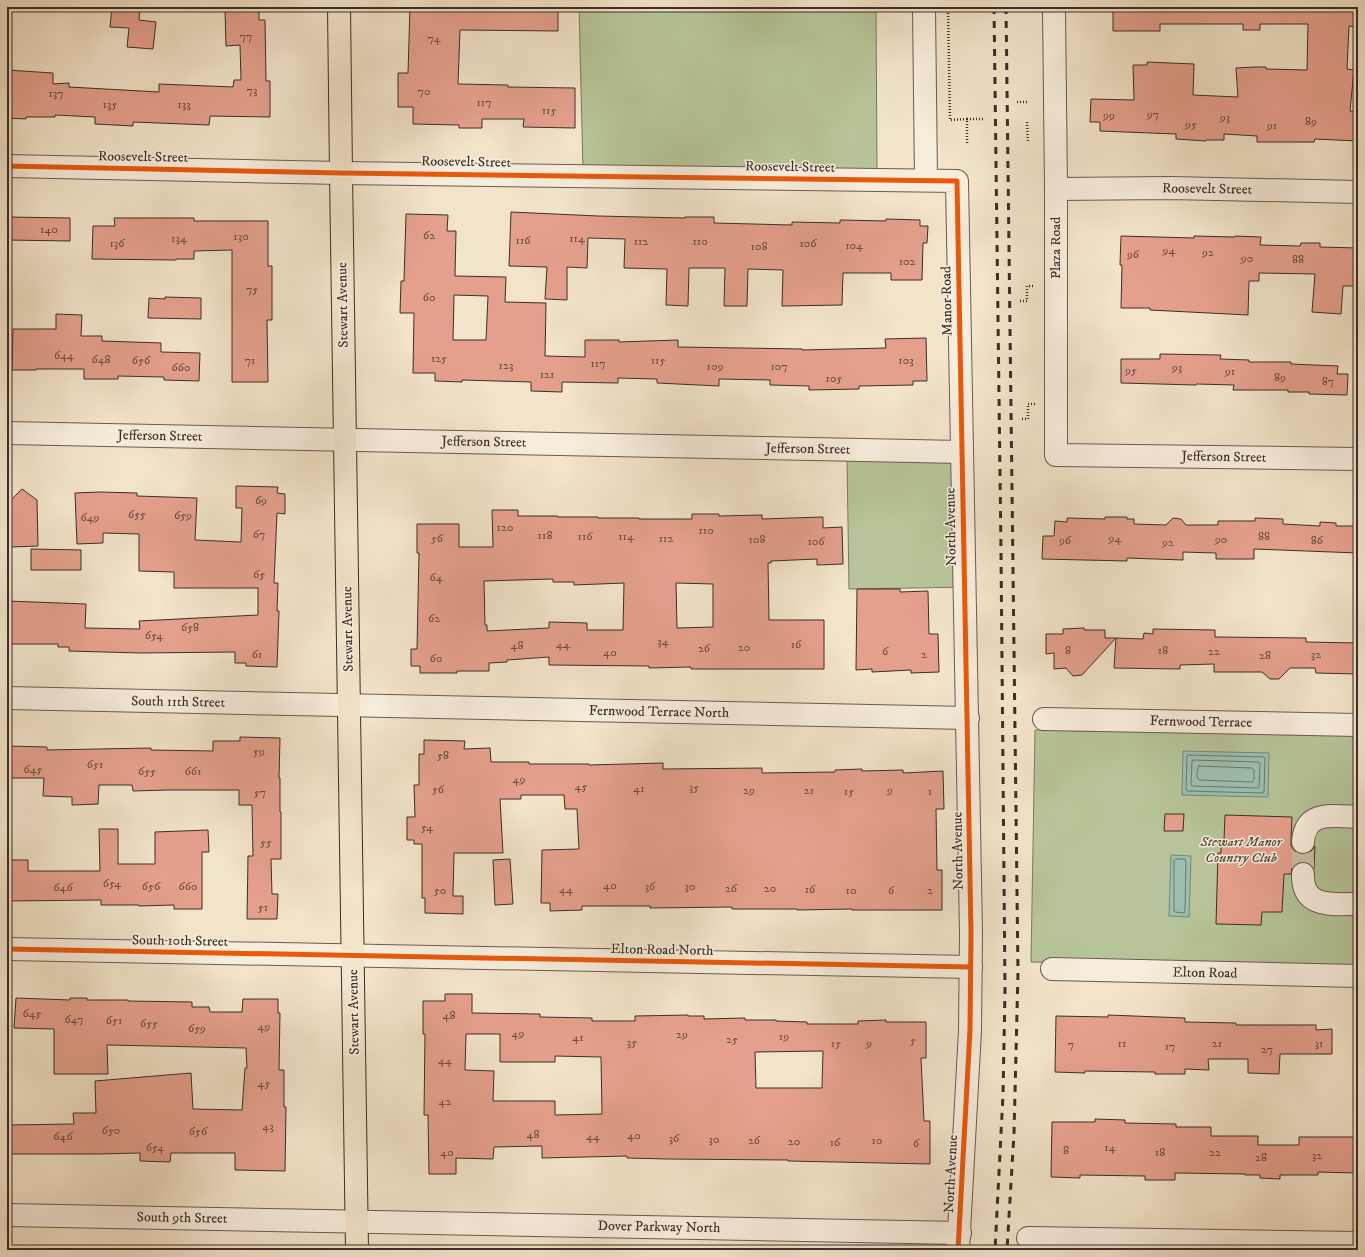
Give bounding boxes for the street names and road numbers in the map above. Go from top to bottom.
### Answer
street label: Roosevelt Street [98,147,189,167]
street label: Roosevelt Street [421,152,512,172]
street label: Roosevelt Street [745,157,836,177]
street label: Roosevelt Street [1162,179,1253,199]
street label: Plaza Road [1047,217,1065,279]
street label: Stewart Avenue [333,262,353,348]
street label: Manor Road [937,266,957,336]
street label: Jefferson Street [115,426,203,446]
street label: Jefferson Street [439,432,527,452]
street label: Jefferson Street [763,439,851,459]
street label: Jefferson Street [1179,447,1267,467]
street label: North Avenue [941,487,961,566]
street label: Stewart Avenue [338,586,358,672]
street label: South 11th Street [131,692,226,712]
street label: Fernwood Terrace North [589,702,730,722]
street label: Fernwood Terrace [1150,712,1252,732]
street label: North Avenue [948,811,968,890]
street label: South 10th Street [132,931,229,951]
street label: Elton Road North [611,940,714,960]
street label: Elton Road [1173,963,1237,983]
street label: Stewart Avenue [344,969,364,1055]
street label: North Avenue [940,1134,962,1214]
street label: South 9th Street [137,1208,228,1228]
street label: Dover Parkway North [597,1217,721,1237]

